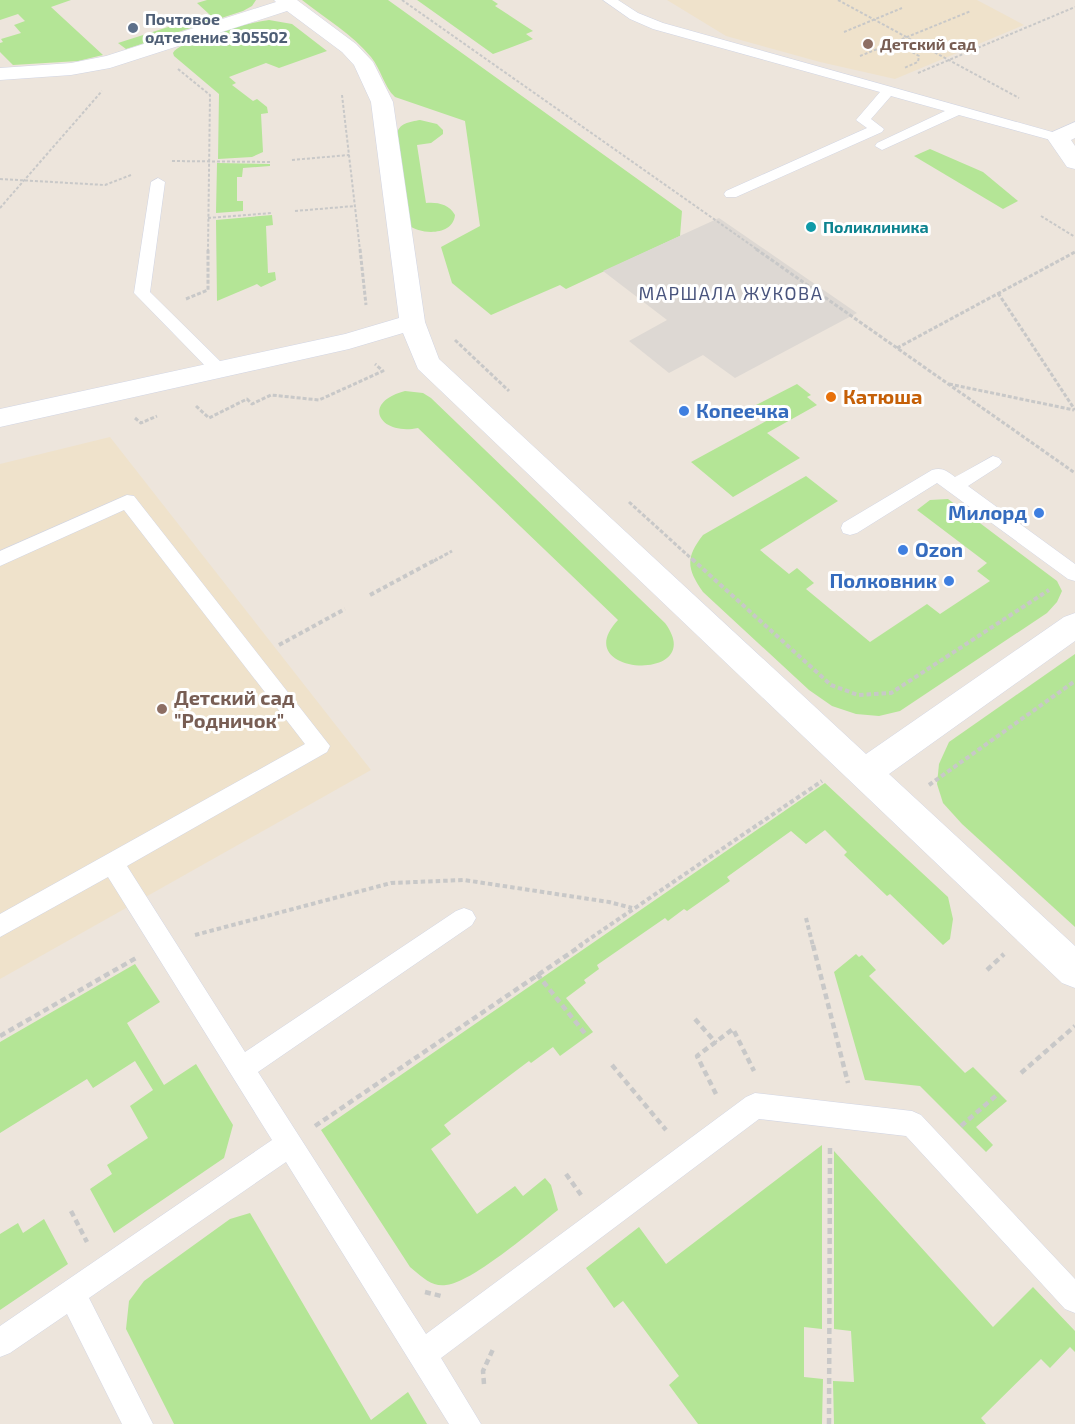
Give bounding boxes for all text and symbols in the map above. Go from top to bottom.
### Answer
place label: Почтовое одтеление 305502 [145,9,288,46]
marker: Почтовое одтеление 305502 [126,21,140,35]
place label: Детский сад [880,34,976,53]
marker: Детский сад [861,37,875,51]
place label: Поликлиника [823,217,929,236]
marker: Поликлиника [804,220,818,234]
district label: МАРШАЛА ЖУКОВА [639,282,823,304]
place label: Катюша [843,384,922,408]
marker: Катюша [824,390,838,404]
place label: Копеечка [696,398,789,422]
marker: Копеечка [677,404,691,418]
place label: Милорд [948,500,1027,524]
marker: Милорд [1032,506,1046,520]
place label: Ozon [915,537,963,561]
marker: Ozon [896,543,910,557]
place label: Полковник [829,568,937,592]
marker: Полковник [942,574,956,588]
place label: Детский сад "Родничок" [174,685,295,732]
marker: Детский сад "Родничок" [155,702,169,716]

